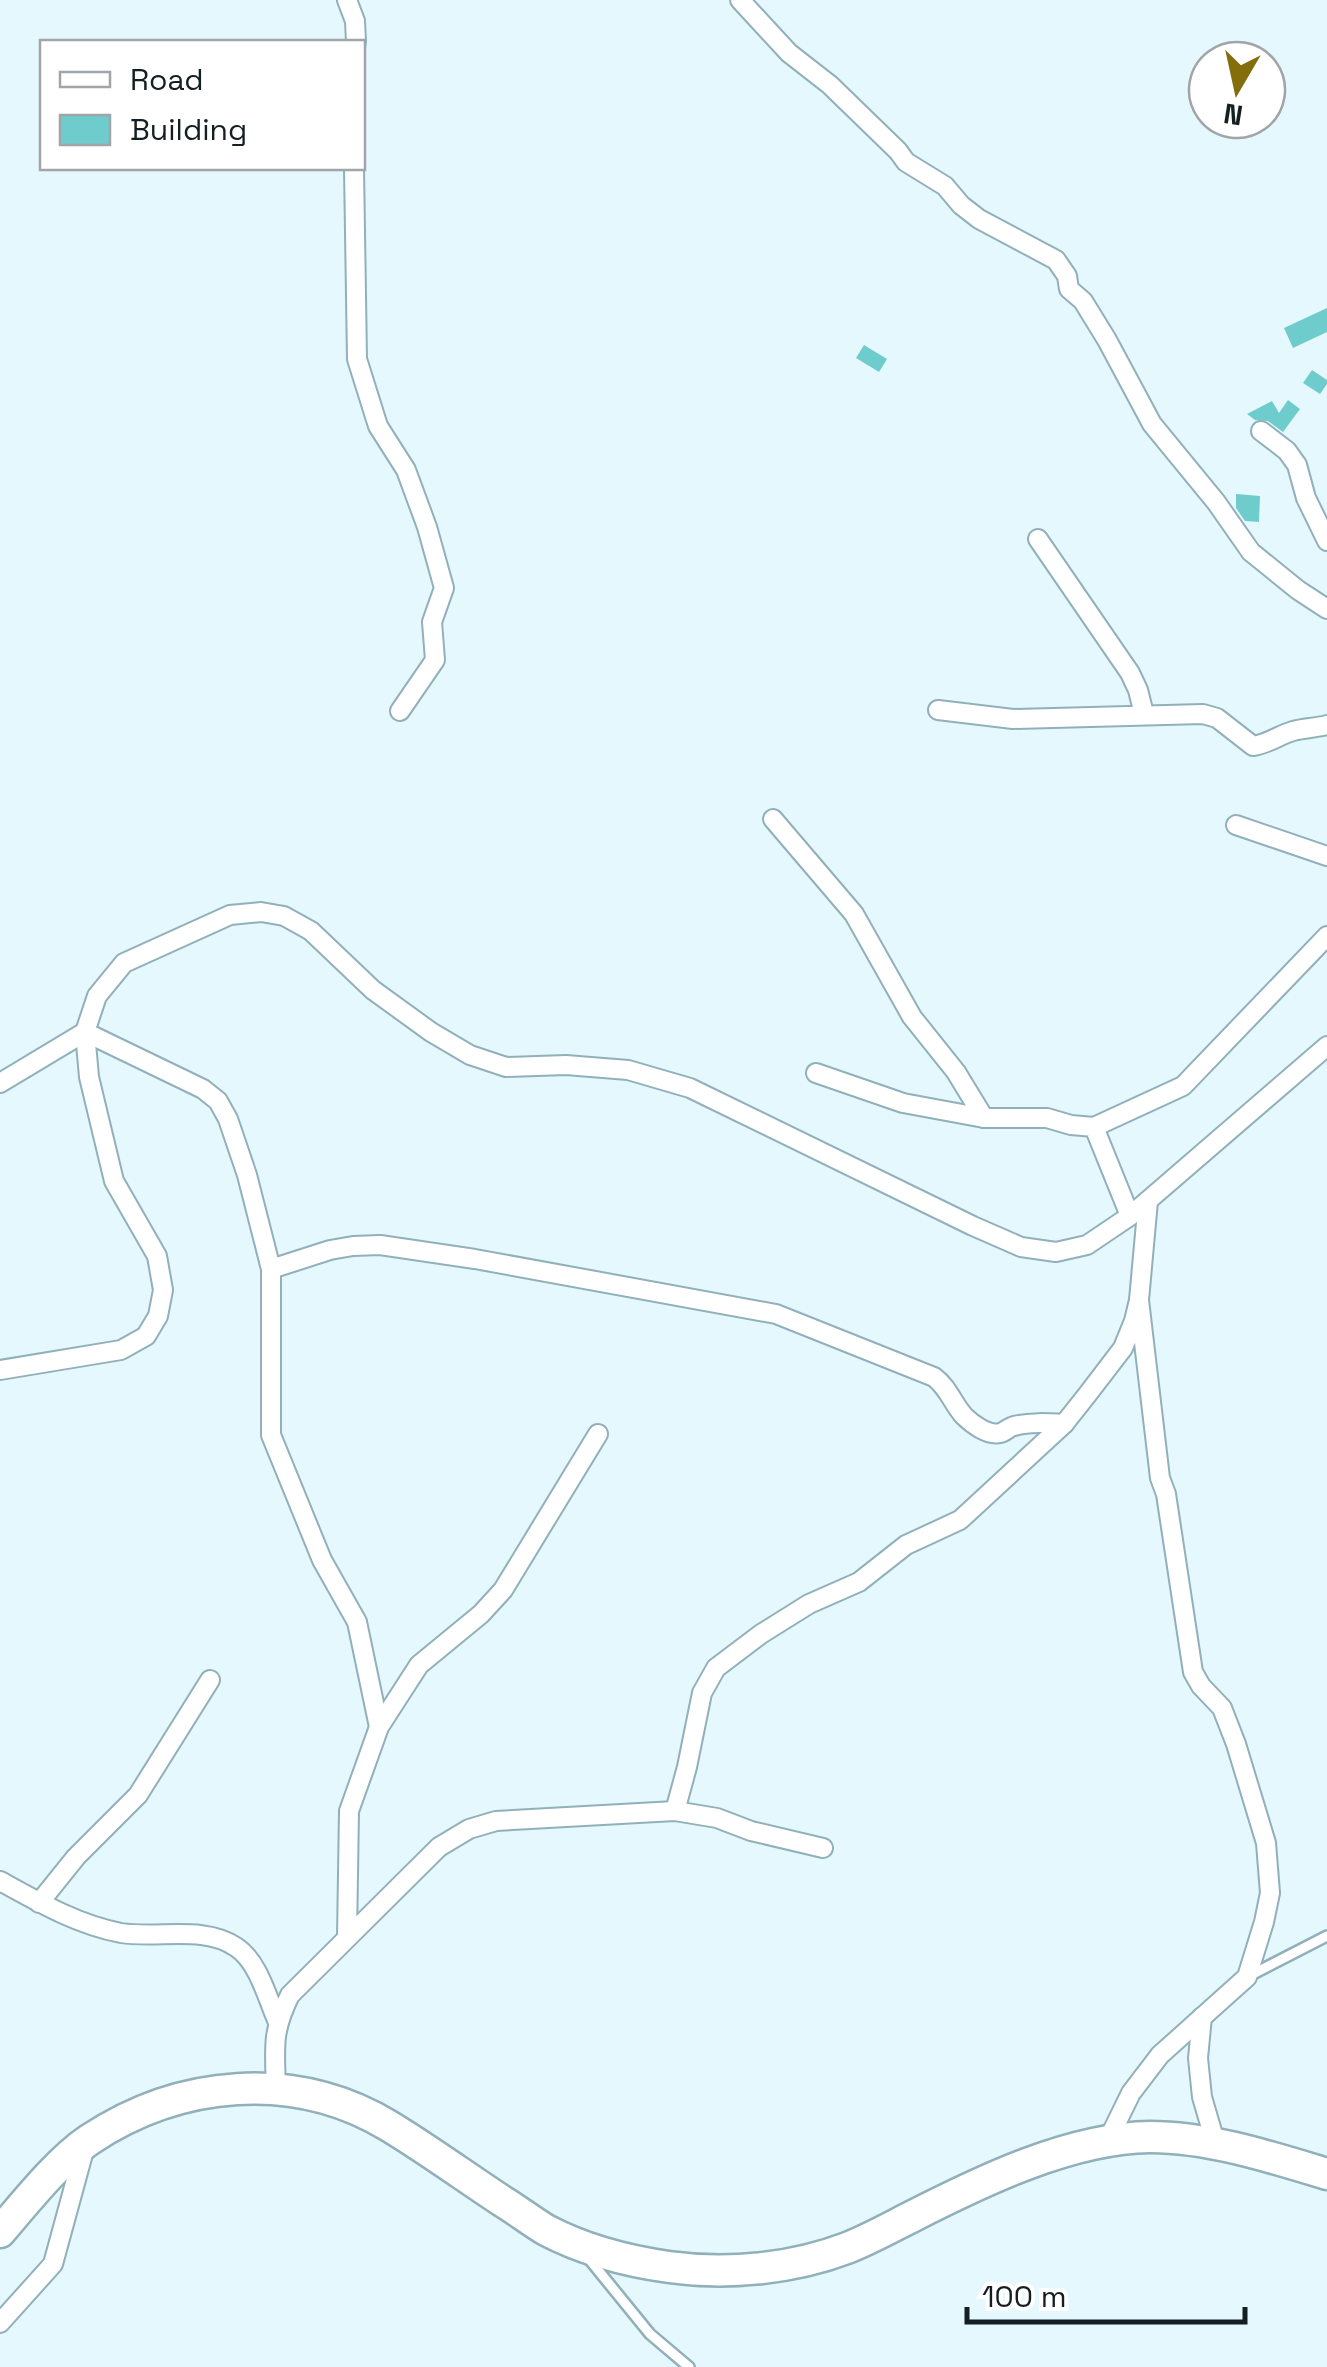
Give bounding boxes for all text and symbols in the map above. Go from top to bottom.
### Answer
legend [40,40,365,170]
north arrow [1187,40,1287,140]
text: Road [130,60,204,99]
text: N [1221,95,1245,134]
text: Building [130,110,247,149]
scale bar [967,2262,1244,2324]
text: 100 m [982,2277,1067,2316]

